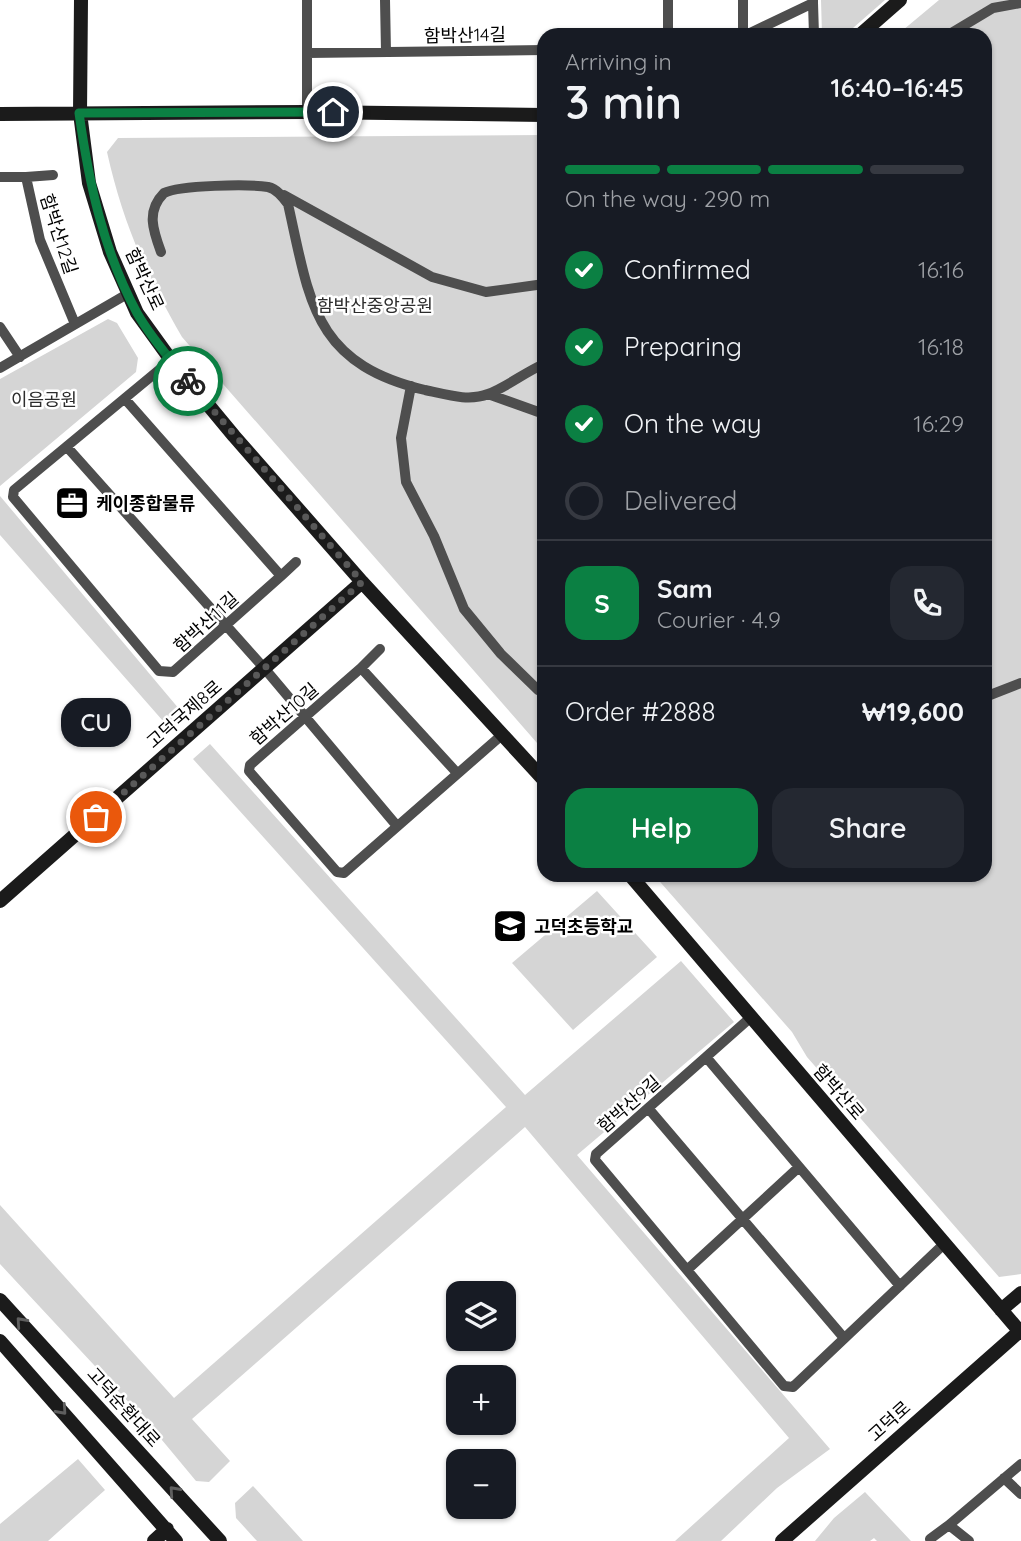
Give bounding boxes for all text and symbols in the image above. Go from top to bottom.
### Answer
street label: 함박산14길 [424,23,506,47]
text: Arriving in [565,47,672,76]
text: 16:40–16:45 [831,71,964,104]
text: 3 min [565,73,682,131]
pin [303,82,363,142]
icon: home [314,93,352,131]
text: On the way · 290 m [565,184,770,213]
street label: 함박산12길 [35,191,83,277]
street label: 함박산로 [121,244,169,314]
icon: check [565,251,603,289]
text: Confirmed [624,253,751,286]
text: 16:16 [918,255,964,284]
park label: 함박산중앙공원 [317,294,433,317]
icon: check [565,328,603,366]
text: Preparing [624,330,742,363]
text: 16:18 [918,332,964,361]
courier [153,346,223,416]
icon: bike [169,362,207,400]
park label: 이음공원 [11,388,77,411]
icon: check [565,405,603,443]
text: On the way [624,407,762,440]
text: 16:29 [913,409,964,438]
office icon: 케이종합물류 [53,484,91,522]
text: Delivered [624,484,737,517]
place label: 케이종합물류 [96,492,195,515]
button: phone [890,566,964,640]
text: Sam [657,572,713,605]
street label: 함박산11길 [169,587,243,657]
text: S [594,587,610,620]
text: Courier · 4.9 [657,605,781,634]
street label: 고덕국제8로 [142,675,226,753]
street label: 함박산10길 [245,678,323,750]
text: Order #2888 [565,695,715,728]
text: ₩19,600 [862,695,964,728]
callout: CU [61,698,131,747]
text: CU [81,708,111,737]
pin [66,787,126,847]
button: Help [565,788,758,868]
button: Share [772,788,964,868]
icon: bag [77,798,115,836]
school or university icon: 고덕초등학교 [491,907,529,945]
place label: 고덕초등학교 [534,915,633,938]
street label: 함박산로 [809,1059,869,1125]
street label: 함박산9길 [593,1070,665,1138]
map controls [446,1281,516,1519]
button: layers [446,1281,516,1351]
one-way arrow [16,1317,29,1330]
street label: 고덕순환대로 [82,1362,166,1452]
button: + [446,1365,516,1435]
street label: 고덕로 [863,1396,915,1446]
one-way arrow [54,1402,66,1415]
button: − [446,1449,516,1519]
one-way arrow [170,1486,182,1499]

